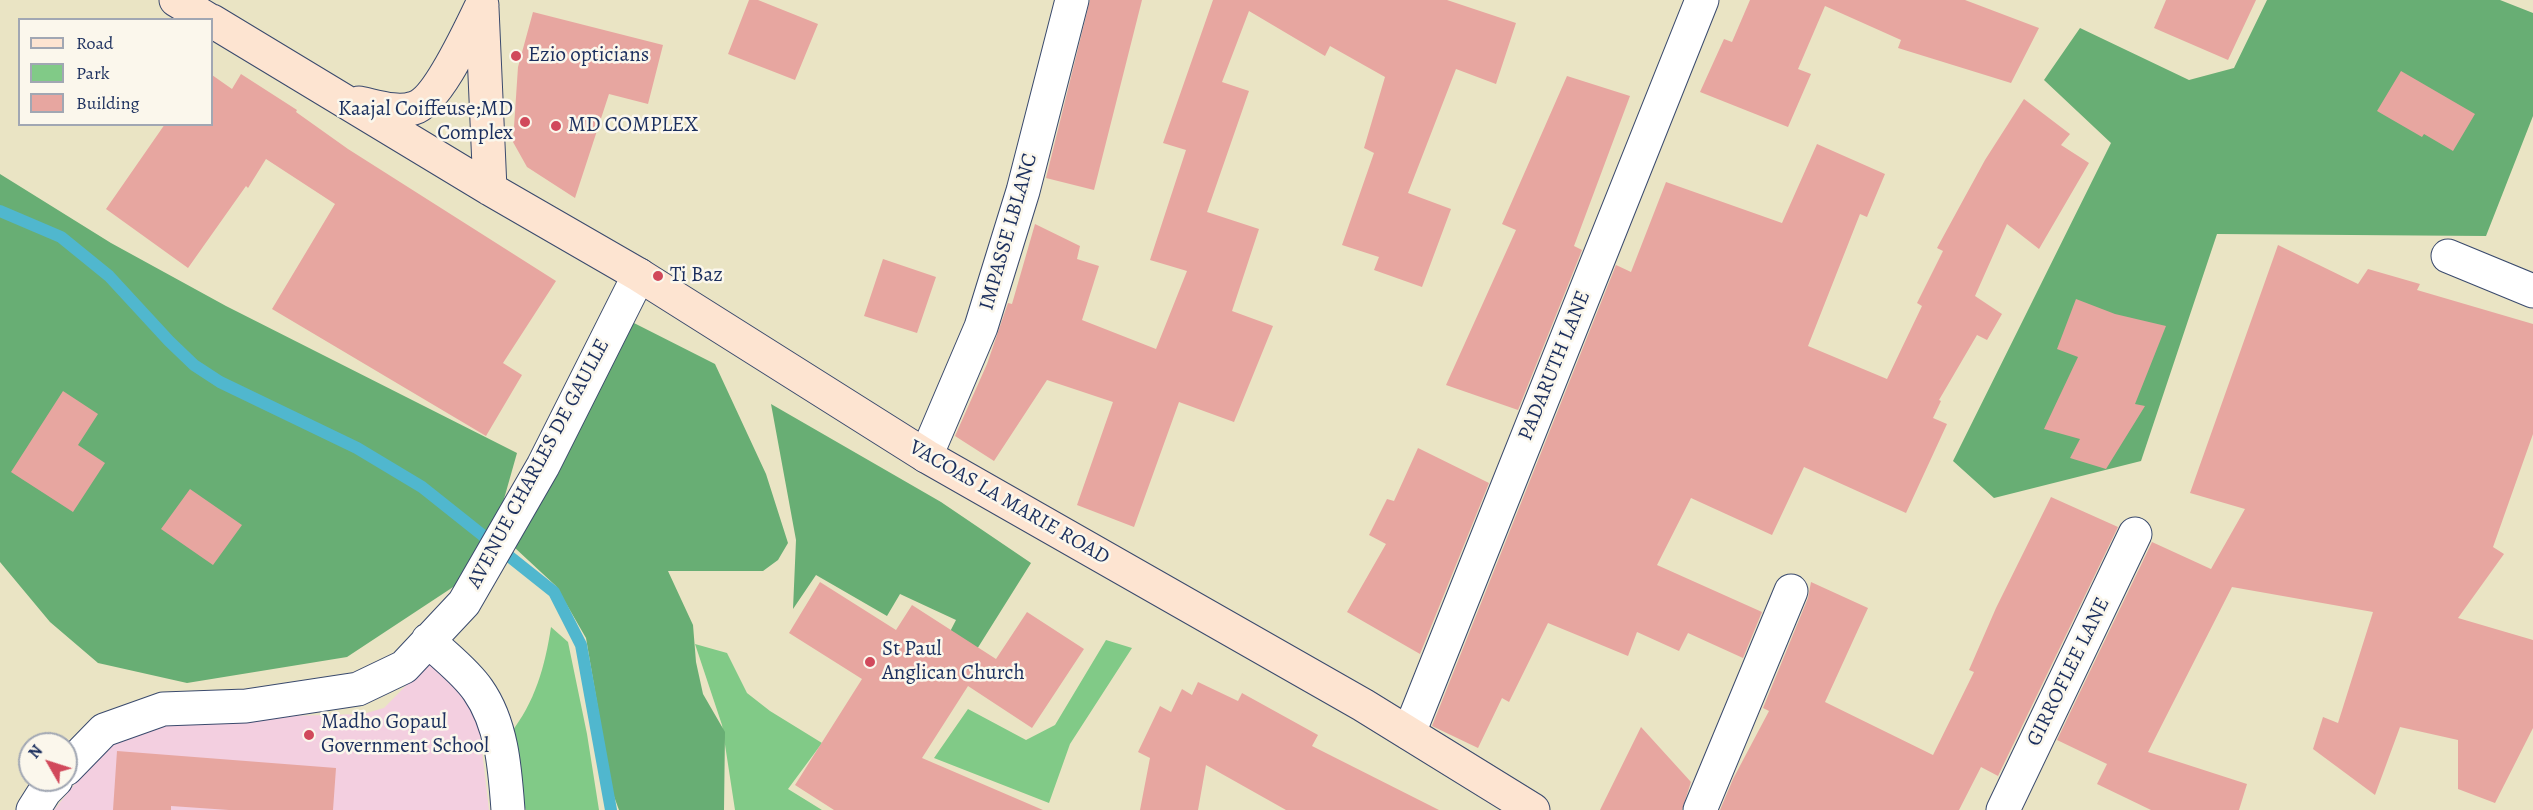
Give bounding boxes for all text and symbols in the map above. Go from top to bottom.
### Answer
legend [18,18,213,126]
text: Road [76,31,113,55]
place label: Ezio opticians [528,43,649,69]
marker: Ezio opticians [509,49,523,63]
text: Park [76,61,110,85]
text: Building [76,91,140,115]
place label: Kaajal Coiffeuse;MD Complex [338,97,513,147]
place label: MD COMPLEX [568,113,698,139]
marker: Kaajal Coiffeuse;MD Complex [518,115,532,129]
marker: MD COMPLEX [549,119,563,133]
street label: IMPASSE LBLANC [975,151,1043,313]
place label: Ti Baz [670,263,723,289]
marker: Ti Baz [651,269,665,283]
street label: PADARUTH LANE [1513,287,1597,445]
street label: AVENUE CHARLES DE GAULLE [462,335,616,593]
street label: VACOAS LA MARIE ROAD [904,435,1114,571]
street label: GIRROFLEE LANE [2022,593,2116,751]
place label: St Paul Anglican Church [882,637,1025,687]
marker: St Paul Anglican Church [863,655,877,669]
place label: Madho Gopaul Government School [321,710,489,760]
marker: Madho Gopaul Government School [302,728,316,742]
north arrow [18,732,78,792]
text: N [23,740,48,763]

